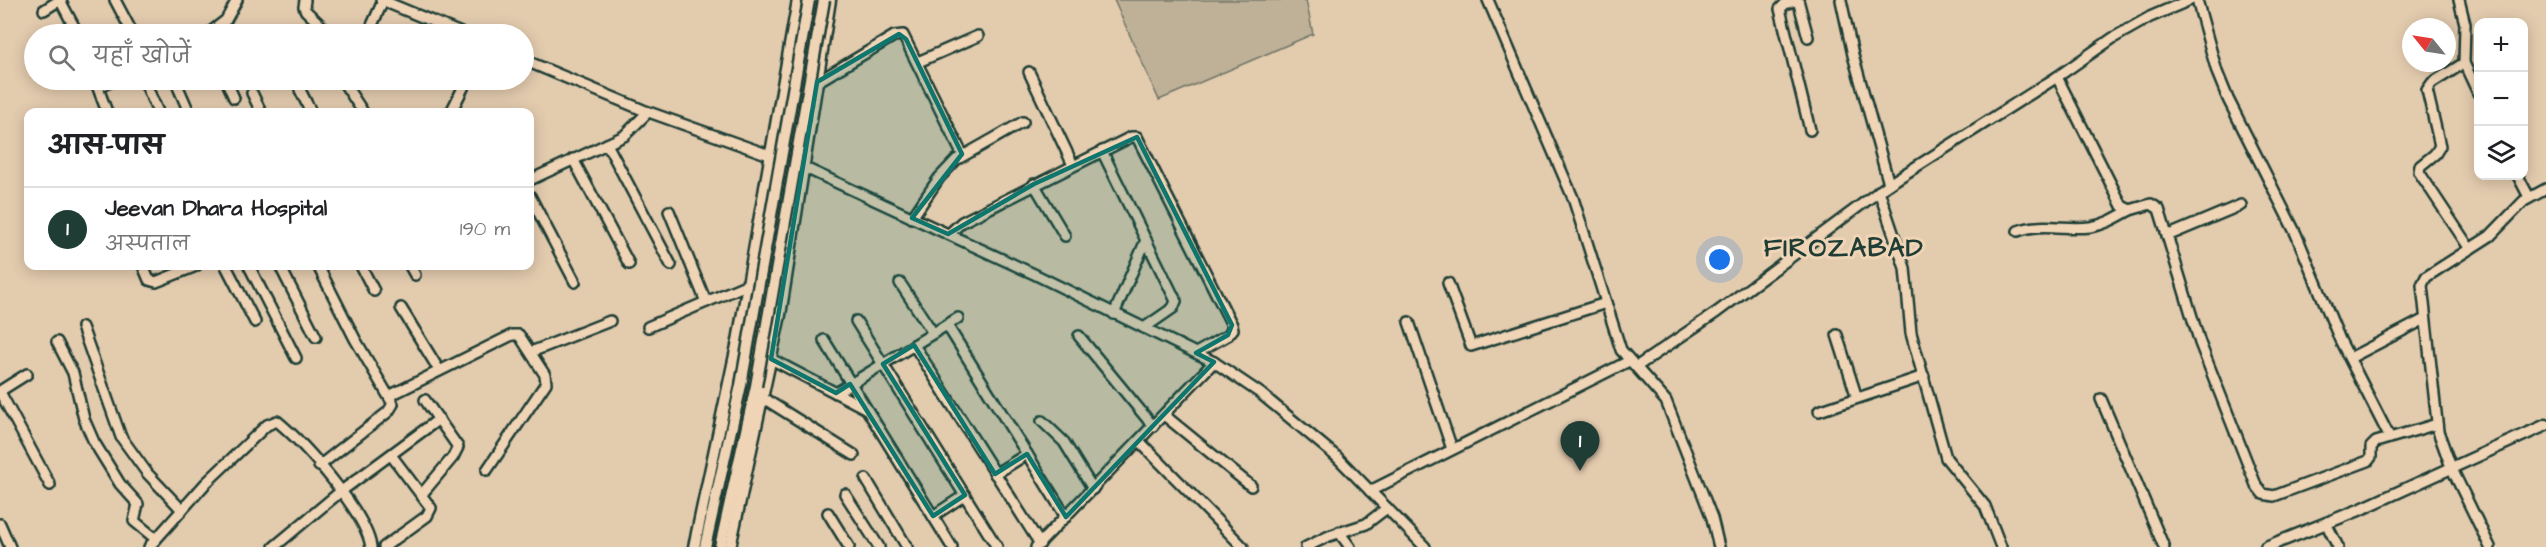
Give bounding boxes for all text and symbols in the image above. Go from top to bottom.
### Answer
north arrow [2402,18,2456,72]
map controls [2474,18,2528,180]
button: + [2474,18,2528,72]
search box [24,24,534,90]
icon: search [45,41,78,74]
text: यहाँ खोजें [93,41,191,72]
button: − [2474,72,2528,126]
button: layers [2474,126,2528,180]
text: आस-पास [48,128,164,164]
text: Jeevan Dhara Hospital [105,193,327,224]
text: 1 [66,215,69,243]
text: 190 m [460,215,510,243]
text: अस्पताल [105,230,190,258]
district label: FIROZABAD [1764,230,1924,266]
your location [1705,245,1734,274]
pin: 1 [1560,422,1600,471]

